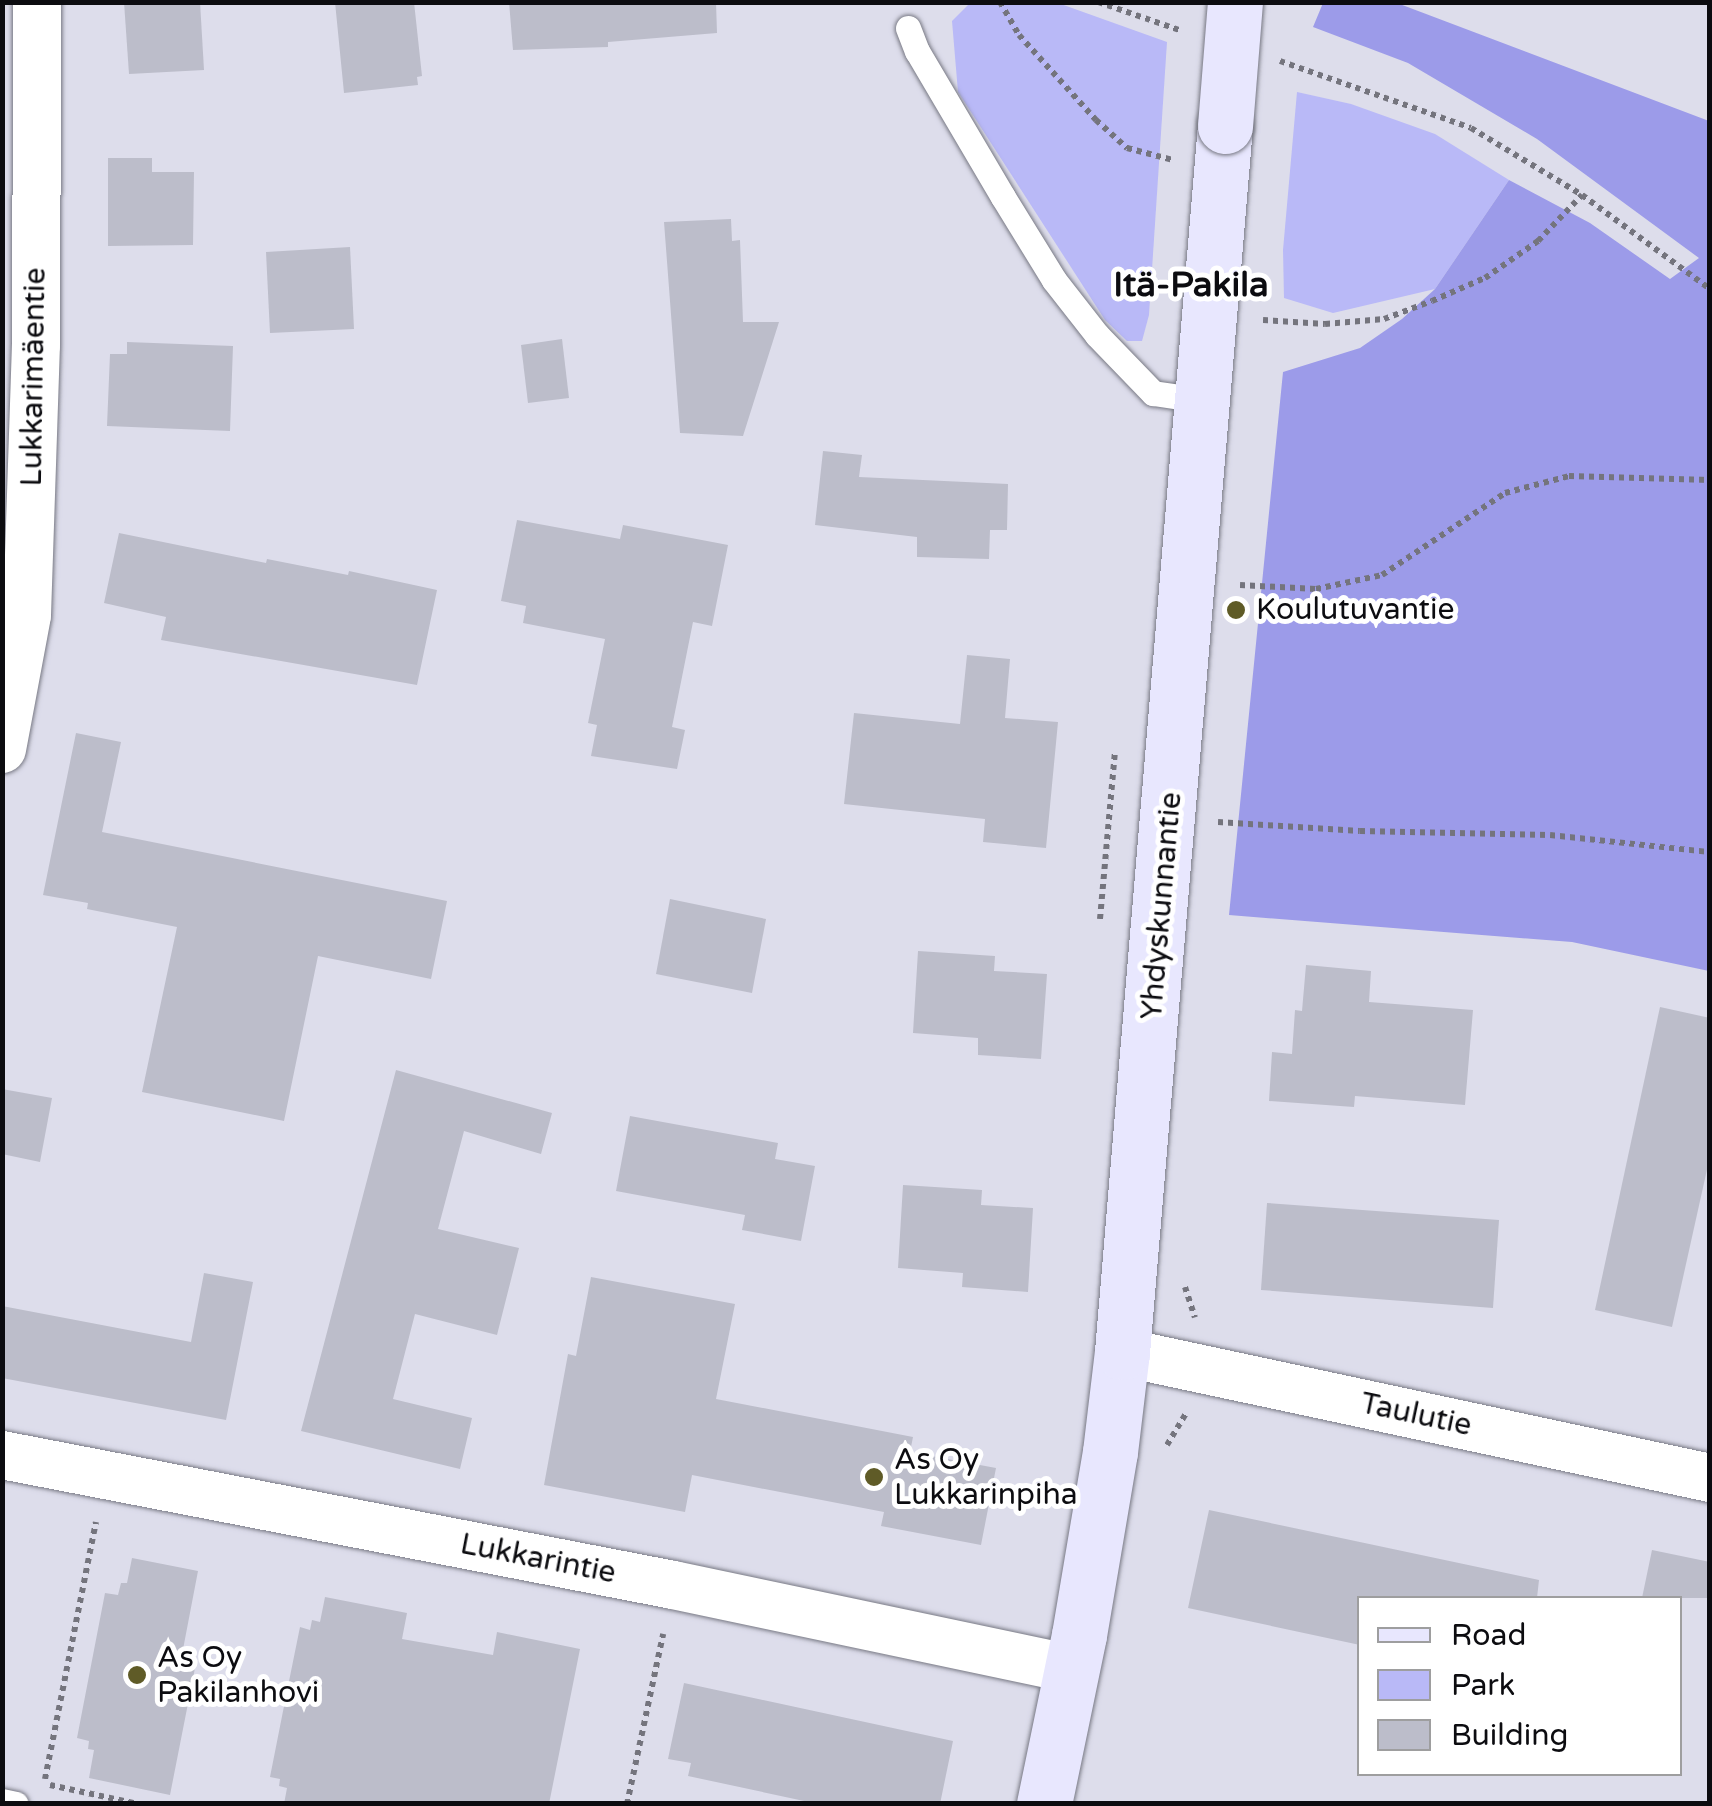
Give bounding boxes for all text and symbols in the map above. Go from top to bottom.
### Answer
district label: Itä-Pakila [1113,264,1269,306]
street label: Lukkarimäentie [14,267,54,487]
place label: Koulutuvantie [1256,592,1454,628]
marker: Koulutuvantie [1225,599,1247,621]
street label: Yhdyskunnantie [1134,791,1190,1021]
street label: Taulutie [1357,1386,1475,1444]
place label: As Oy Lukkarinpiha [894,1442,1078,1512]
marker: As Oy Lukkarinpiha [863,1466,885,1488]
street label: Lukkarintie [457,1526,619,1592]
legend [1357,1596,1682,1776]
text: Road [1451,1617,1526,1654]
place label: As Oy Pakilanhovi [157,1640,319,1710]
marker: As Oy Pakilanhovi [126,1664,148,1686]
text: Park [1451,1667,1515,1704]
text: Building [1451,1717,1568,1754]

